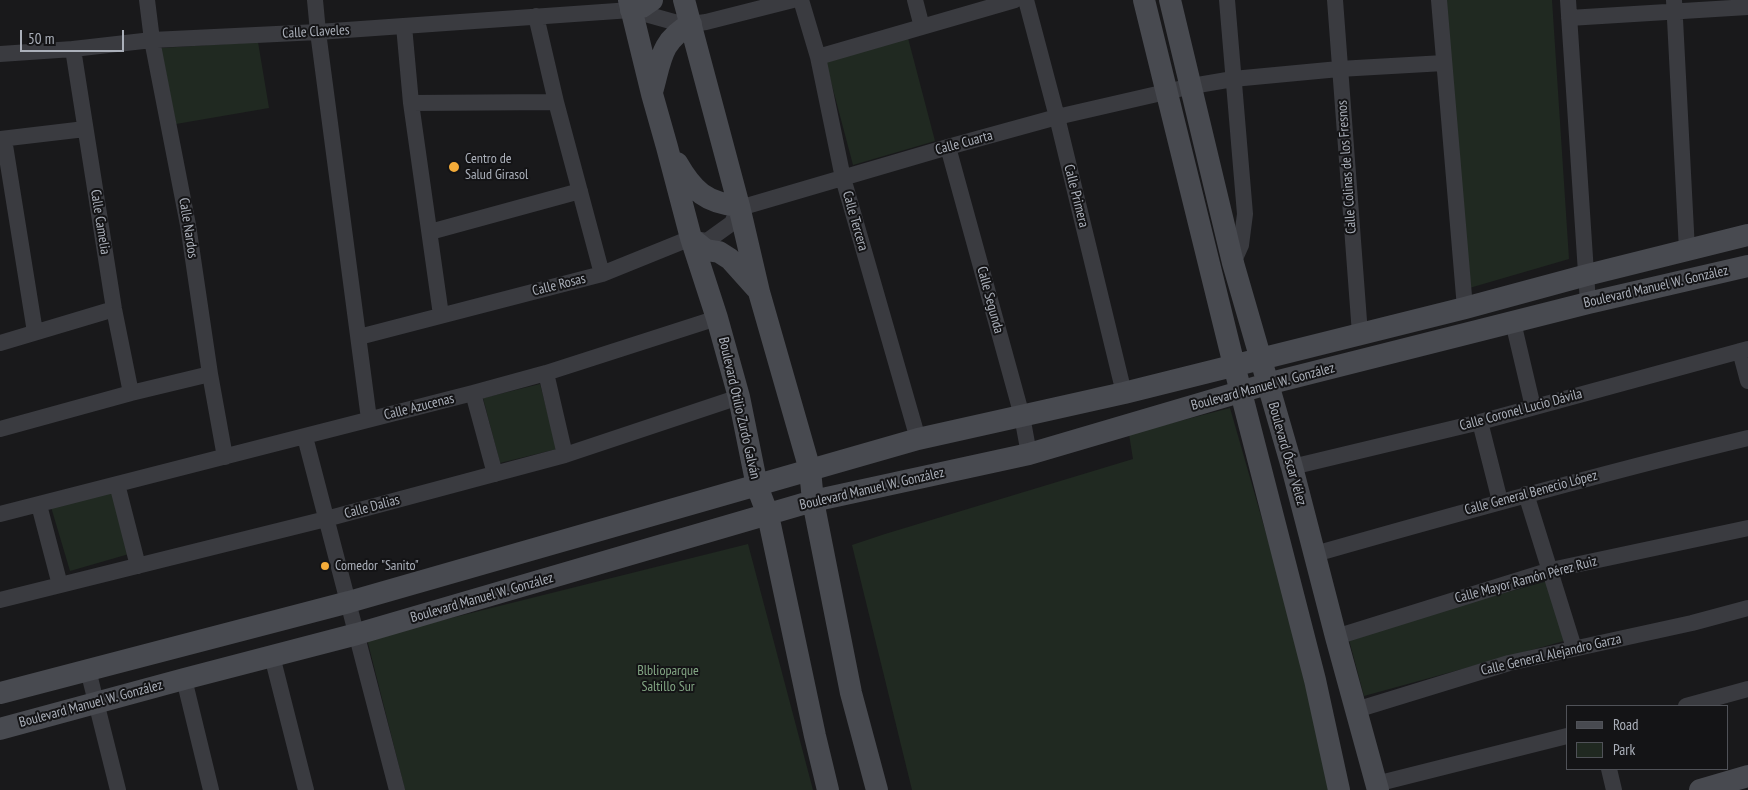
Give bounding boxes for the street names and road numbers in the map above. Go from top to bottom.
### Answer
street label: Calle Claveles [282,22,350,42]
street label: Calle Colinas de los Fresnos [1334,100,1360,234]
street label: Calle Cuarta [934,127,994,159]
street label: Calle Primera [1060,163,1092,229]
street label: Calle Camelia [87,188,113,256]
street label: Calle Tercera [838,189,872,253]
street label: Calle Nardos [175,197,201,259]
street label: Boulevard Manuel W. González [1582,262,1730,312]
street label: Calle Segunda [973,265,1007,335]
street label: Calle Rosas [531,270,587,300]
street label: Boulevard Otilio Zurdo Galván [714,335,764,481]
street label: Boulevard Manuel W. González [1189,360,1337,414]
street label: Calle Coronel Lucio Dávila [1458,386,1584,434]
street label: Calle Azucenas [382,390,456,424]
street label: Boulevard Óscar Vélez [1264,400,1310,508]
street label: Boulevard Manuel W. González [798,464,946,514]
street label: Calle General Benecio López [1463,467,1599,519]
street label: Calle Dalias [342,492,402,522]
street label: Calle Mayor Ramón Pérez Ruiz [1453,553,1599,607]
street label: Boulevard Manuel W. González [409,570,555,626]
street label: Calle General Alejandro Garza [1479,631,1623,679]
street label: Boulevard Manuel W. González [17,677,165,731]

